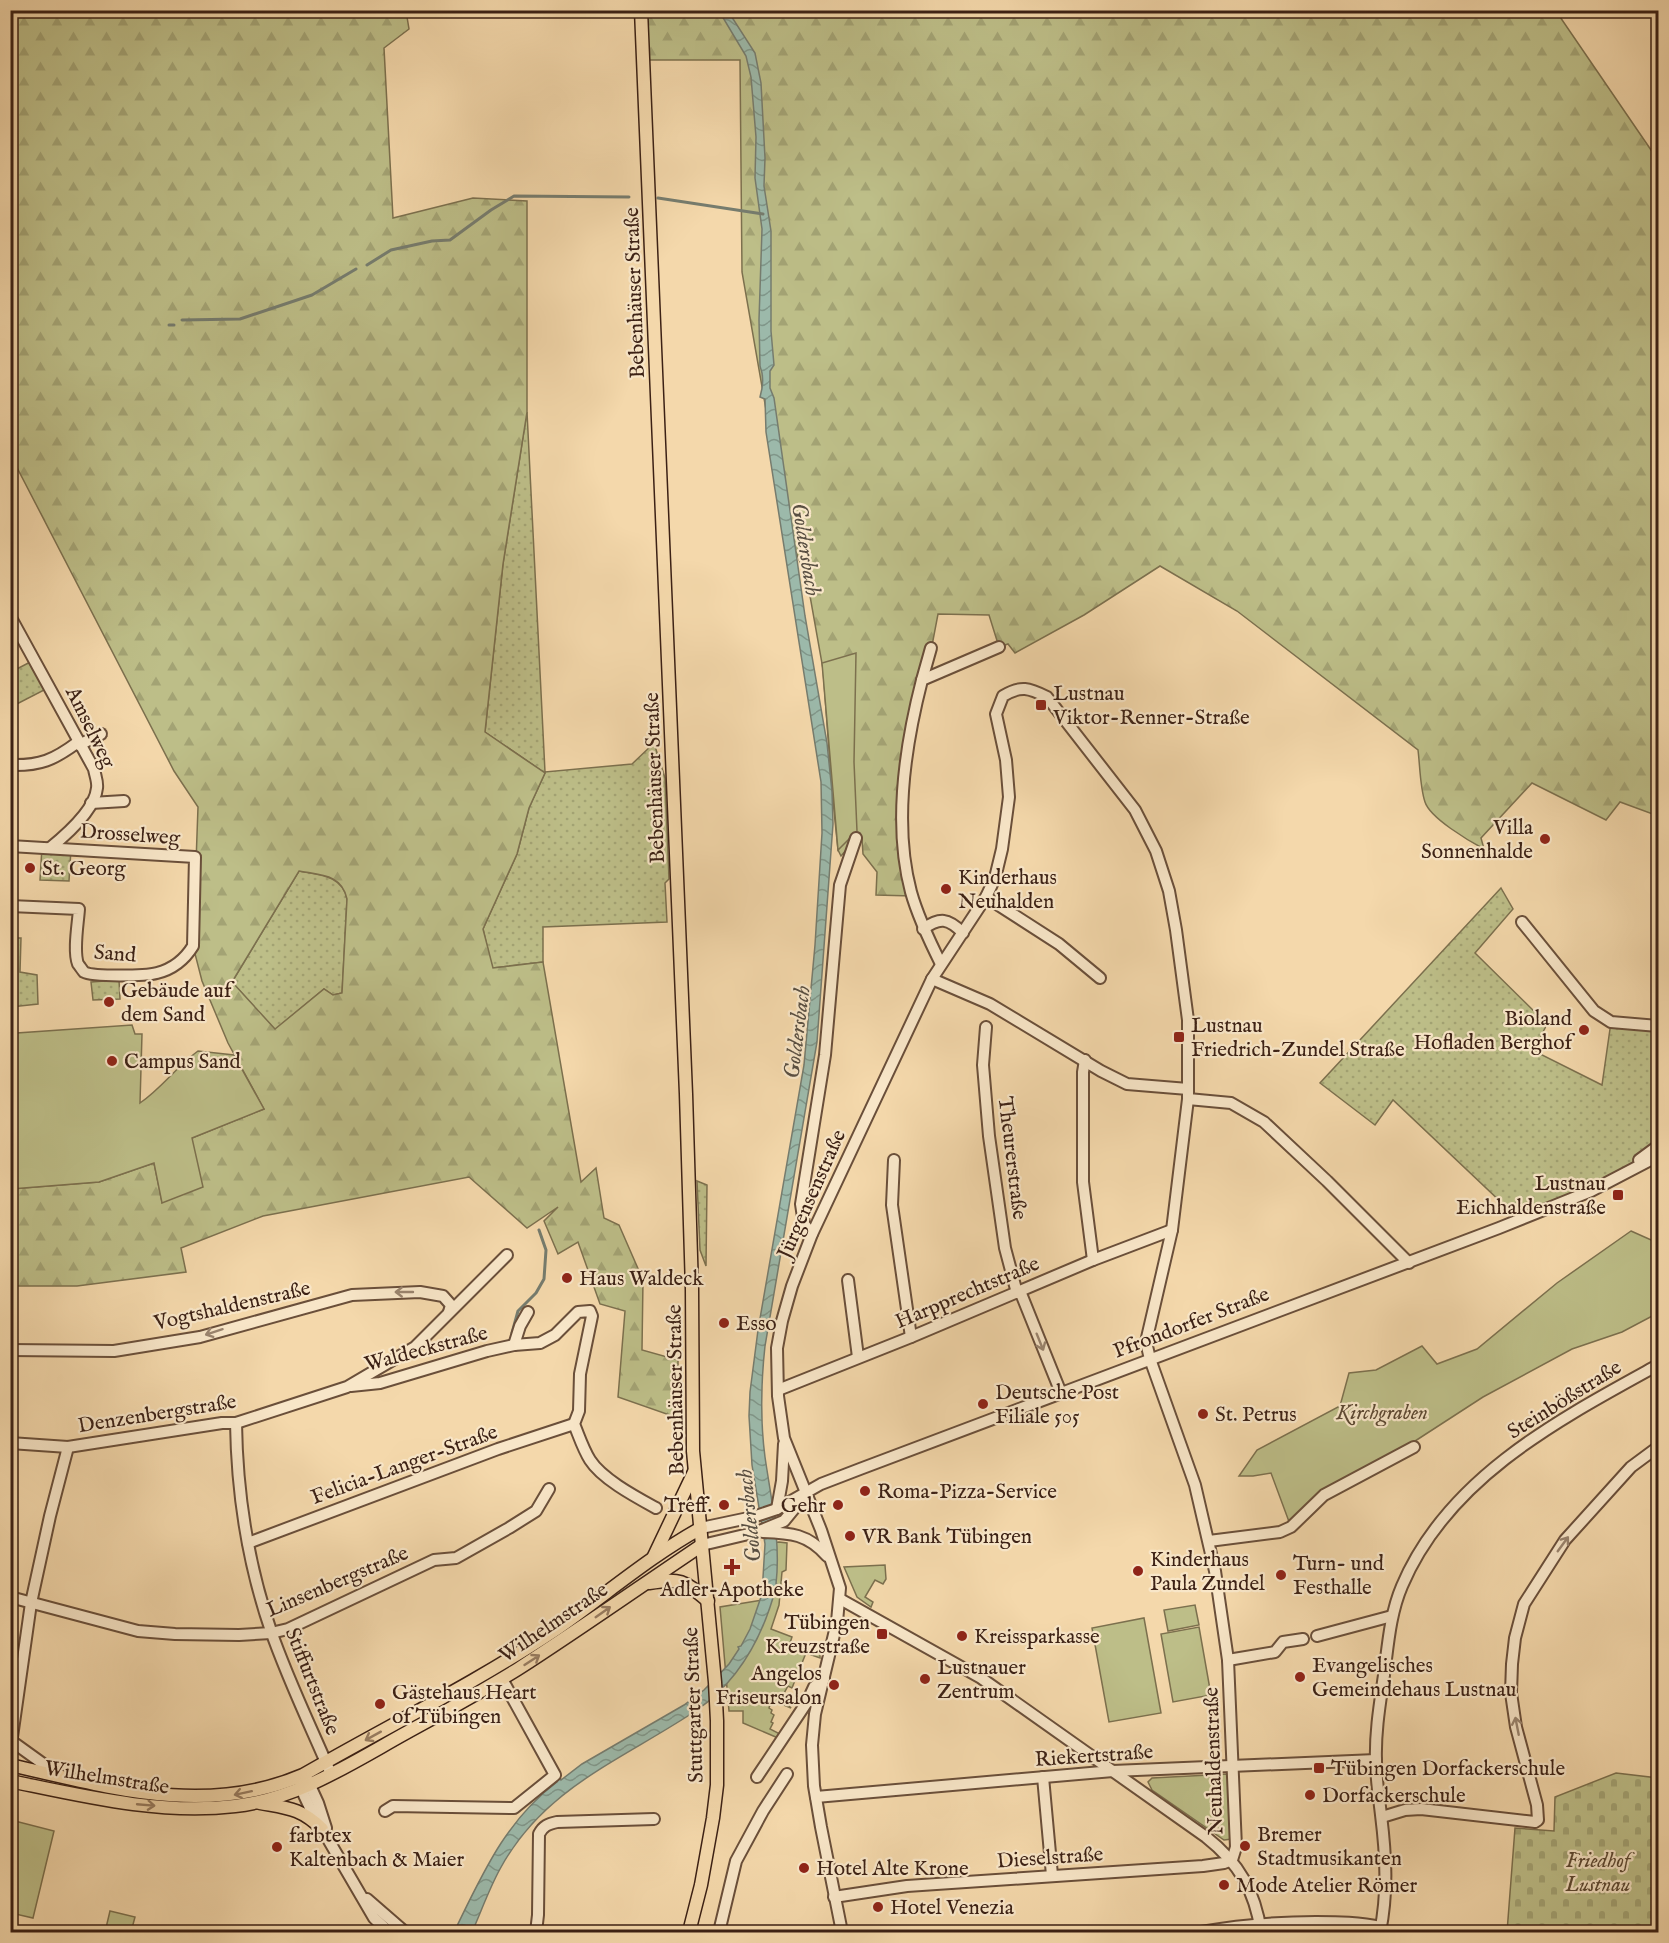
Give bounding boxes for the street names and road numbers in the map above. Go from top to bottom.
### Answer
street label: Bebenhäuser Straße [619,207,652,379]
street label: Amselweg [58,682,121,773]
street label: Bebenhäuser Straße [639,692,672,864]
street label: Drosselweg [79,819,181,853]
street label: Sand [93,940,138,969]
street label: Theurerstraße [991,1095,1033,1222]
street label: Jürgensenstraße [771,1125,853,1265]
street label: Harpprechtstraße [891,1251,1044,1336]
street label: Vogtshaldenstraße [150,1275,314,1338]
street label: Pfrondorfer Straße [1110,1281,1274,1366]
street label: Bebenhäuser Straße [662,1304,691,1476]
street label: Waldeckstraße [362,1320,491,1379]
street label: Steinbößstraße [1503,1354,1627,1446]
street label: Denzenbergstraße [76,1389,239,1440]
street label: Felicia-Langer-Straße [308,1419,502,1512]
street label: Linsenbergstraße [262,1540,413,1624]
street label: Wilhelmstraße [494,1577,614,1670]
street label: Stiffurtstraße [278,1624,346,1740]
street label: Stuttgarter Straße [678,1626,711,1783]
street label: Neuhaldenstraße [1198,1686,1231,1835]
street label: Riekertstraße [1034,1739,1155,1774]
street label: Wilhelmstraße [42,1755,171,1802]
street label: Dieselstraße [996,1841,1105,1876]

